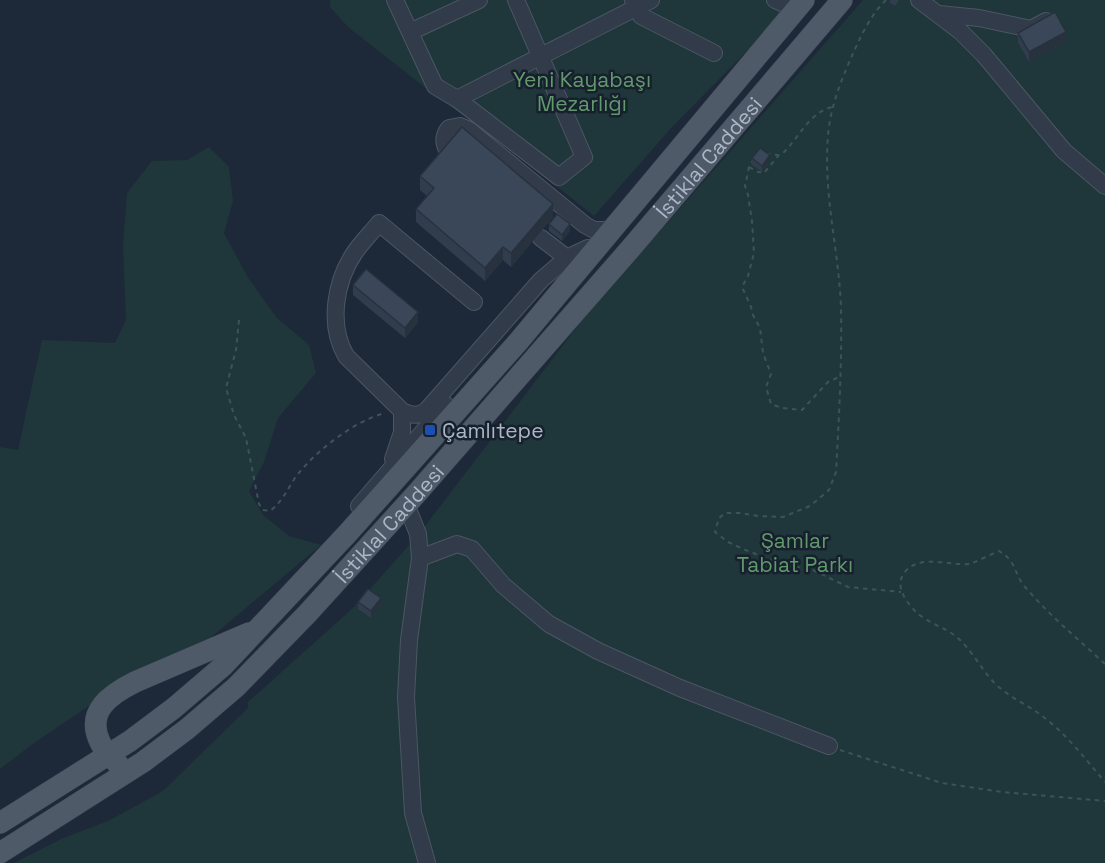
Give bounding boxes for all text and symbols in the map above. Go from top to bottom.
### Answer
park label: Yeni Kayabaşı Mezarlığı [513,66,651,117]
street label: İstiklal Caddesi [649,91,767,223]
place label: Çamlıtepe [442,417,544,444]
marker: Çamlıtepe [423,423,437,437]
street label: İstiklal Caddesi [328,458,450,589]
park label: Şamlar Tabiat Parkı [737,527,853,578]

